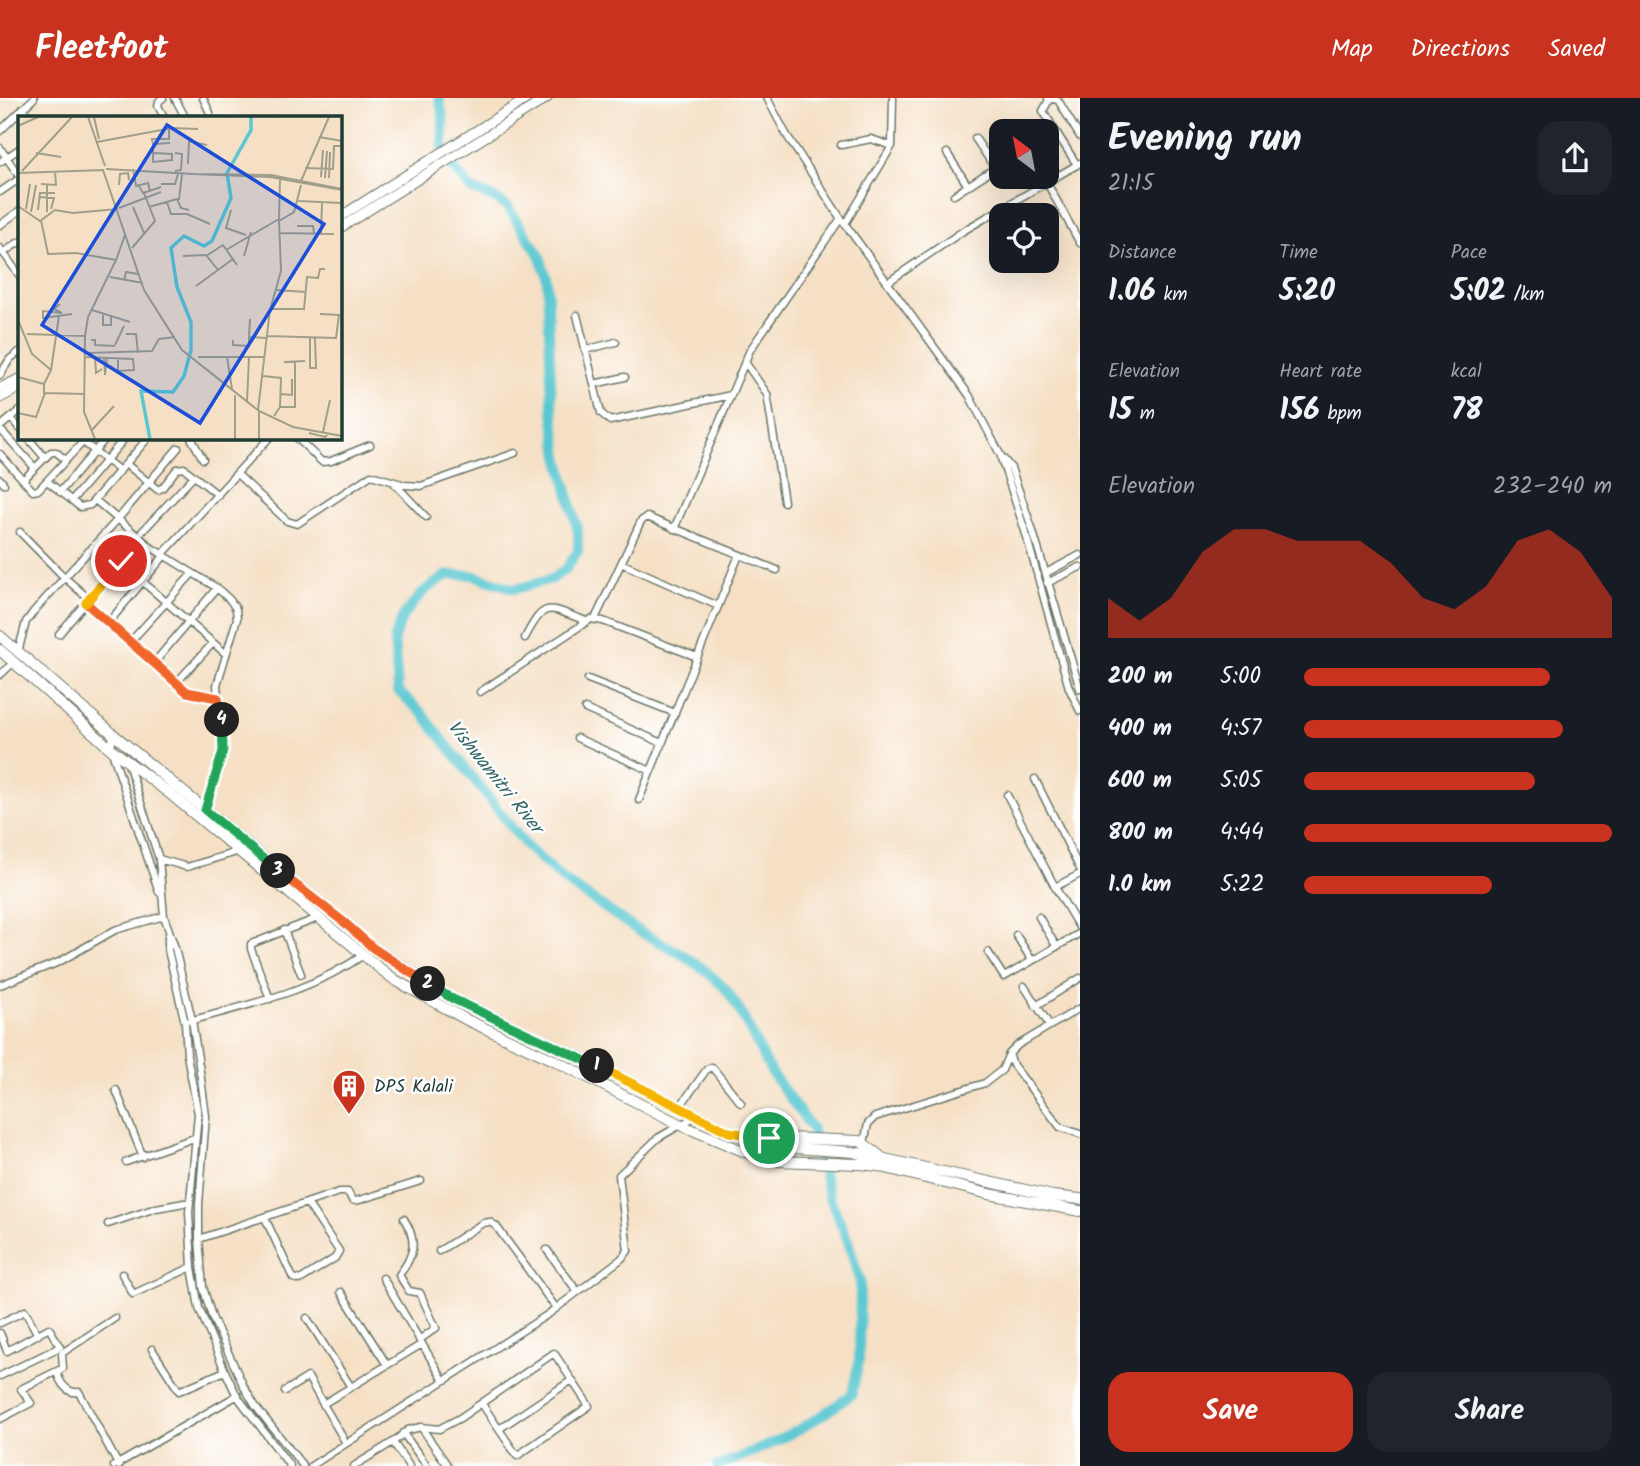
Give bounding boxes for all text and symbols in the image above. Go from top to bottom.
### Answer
text: Fleetfoot [35,23,168,76]
text: Map [1331,30,1373,69]
text: Directions [1411,30,1510,69]
text: Saved [1548,30,1605,69]
text: Evening run [1108,110,1302,170]
inset map [18,116,341,439]
north arrow [989,119,1059,189]
map controls [989,119,1059,273]
button: share [1538,121,1612,195]
text: 21:15 [1108,166,1154,202]
button: locate [989,203,1059,273]
text: Distance [1108,238,1176,268]
text: Time [1279,238,1318,268]
text: Pace [1451,238,1487,268]
text: 1.06 [1108,268,1156,316]
text: 5:20 [1279,268,1335,316]
text: 5:02 [1451,268,1506,316]
text: km [1156,280,1187,310]
text: /km [1506,280,1545,310]
text: Elevation [1108,357,1180,387]
text: Heart rate [1279,357,1362,387]
text: kcal [1451,357,1482,387]
text: 15 [1108,387,1132,435]
text: 156 [1279,387,1320,435]
text: 78 [1451,387,1483,435]
text: m [1132,399,1155,429]
text: bpm [1320,399,1362,429]
text: Elevation [1108,469,1195,505]
text: 232–240 m [1493,469,1612,505]
pin [91,531,151,591]
icon: check [102,542,140,580]
text: 200 m [1108,659,1173,695]
text: 5:00 [1220,659,1261,695]
pin: 4 [204,702,240,738]
text: 4 [216,704,227,734]
text: 400 m [1108,711,1172,747]
text: 4:57 [1220,711,1261,747]
water label: Vishwamitri River [439,714,552,843]
text: 600 m [1108,763,1172,799]
text: 5:05 [1220,763,1262,799]
text: 800 m [1108,815,1173,851]
text: 4:44 [1220,815,1264,851]
pin: 3 [260,854,296,888]
text: 3 [272,855,283,885]
text: 1.0 km [1108,867,1171,903]
text: 5:22 [1220,867,1265,903]
pin: 2 [410,966,446,1001]
text: 2 [422,968,433,998]
pin: 1 [580,1048,614,1084]
text: 1 [594,1050,599,1080]
building icon: DPS Kalali [330,1067,368,1116]
place label: DPS Kalali [374,1073,454,1102]
pin [739,1108,799,1168]
icon: arrive [750,1119,788,1157]
button: Save [1108,1372,1353,1452]
button: Share [1367,1372,1612,1452]

